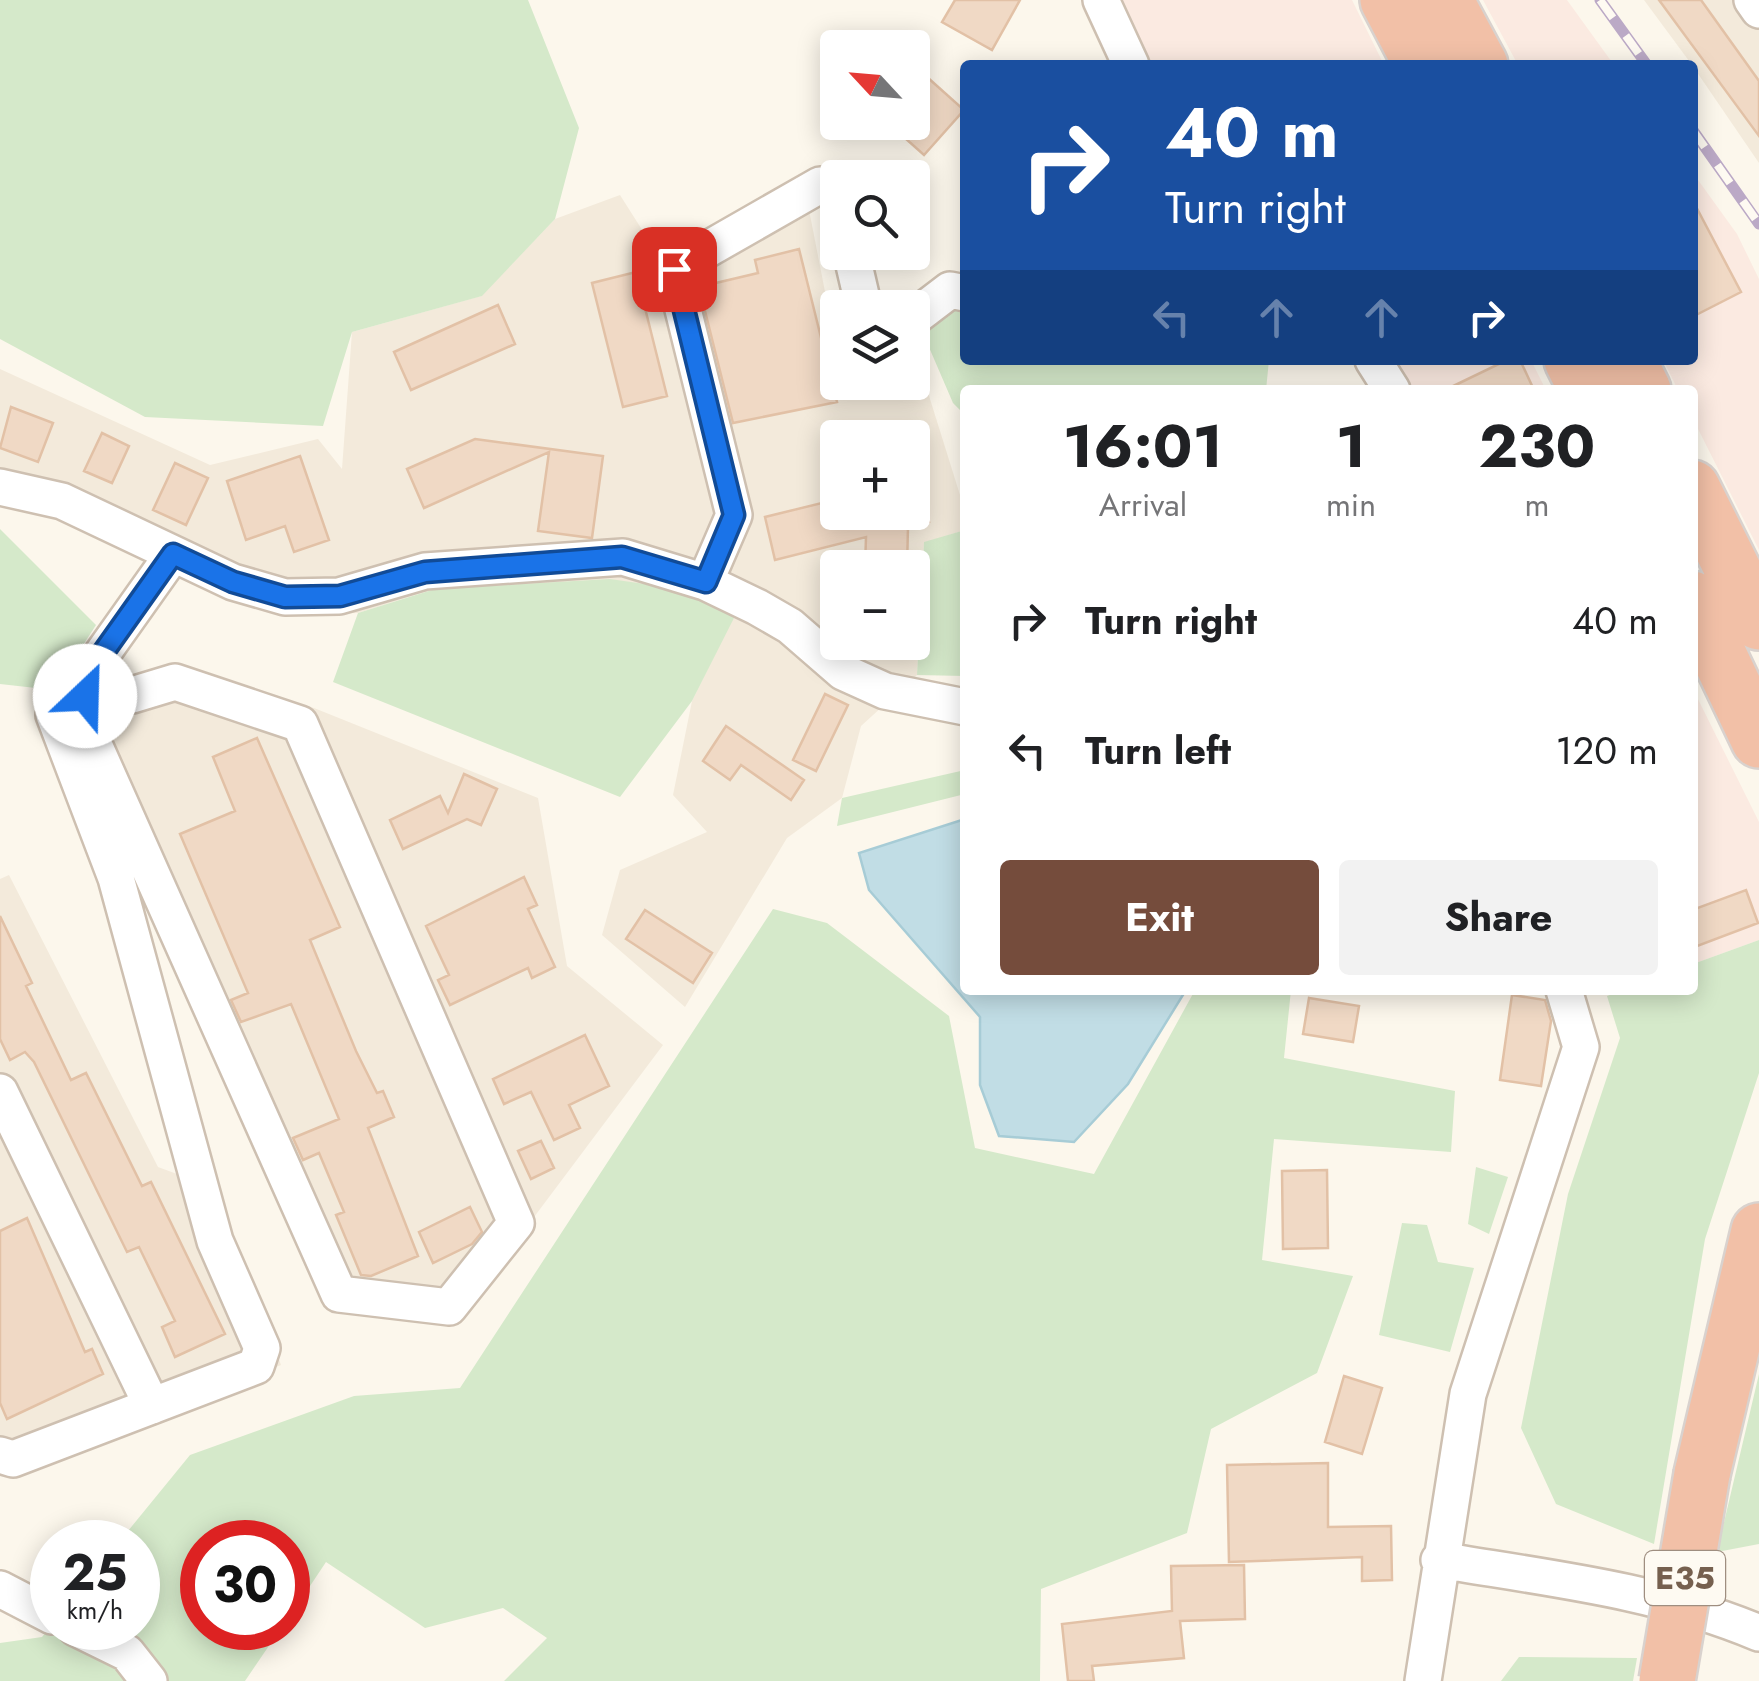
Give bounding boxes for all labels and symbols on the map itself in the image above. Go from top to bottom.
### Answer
north arrow [820,30,930,140]
pin [632,227,717,312]
position arrow [33,644,137,748]
speed limit sign: 30 [180,1520,310,1650]
road number: E35 [1645,1551,1725,1605]

